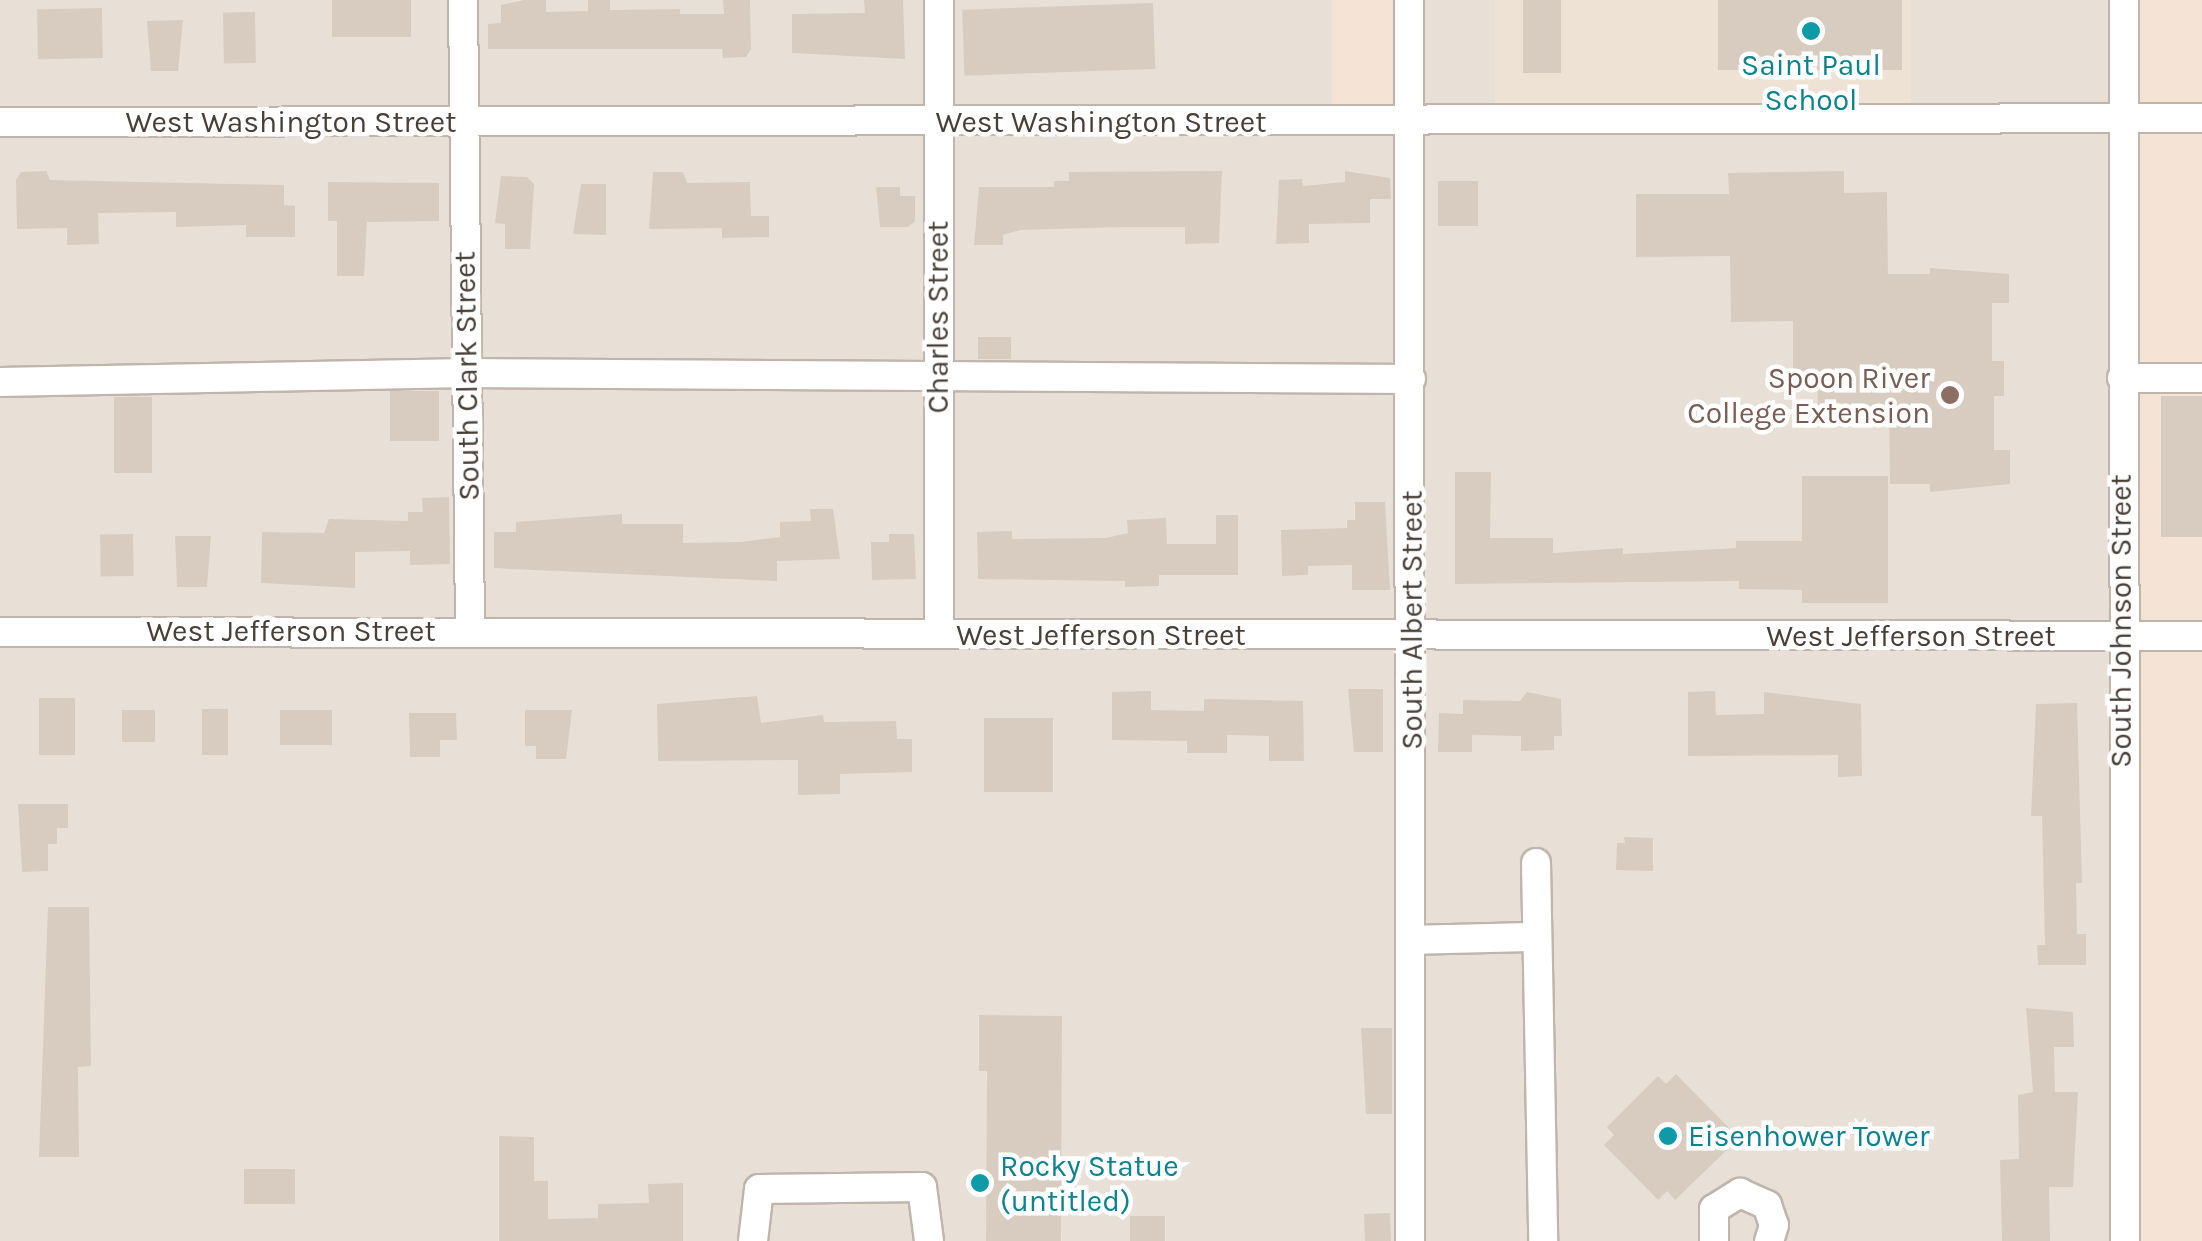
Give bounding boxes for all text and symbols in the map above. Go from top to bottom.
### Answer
marker: Saint Paul School [1800,20,1822,42]
place label: Saint Paul School [1741,47,1881,118]
street label: West Washington Street [126,104,456,140]
street label: West Washington Street [936,104,1266,140]
street label: Charles Street [920,221,956,413]
street label: South Clark Street [447,251,487,501]
place label: Spoon River College Extension [1687,360,1930,430]
marker: Spoon River College Extension [1939,384,1961,406]
street label: South Johnson Street [2103,474,2139,768]
street label: South Albert Street [1394,490,1430,750]
street label: West Jefferson Street [146,613,436,649]
street label: West Jefferson Street [956,617,1246,653]
street label: West Jefferson Street [1766,618,2056,654]
place label: Eisenhower Tower [1688,1118,1930,1154]
marker: Eisenhower Tower [1657,1125,1679,1147]
place label: Rocky Statue (untitled) [1000,1148,1179,1218]
marker: Rocky Statue (untitled) [969,1172,991,1194]

